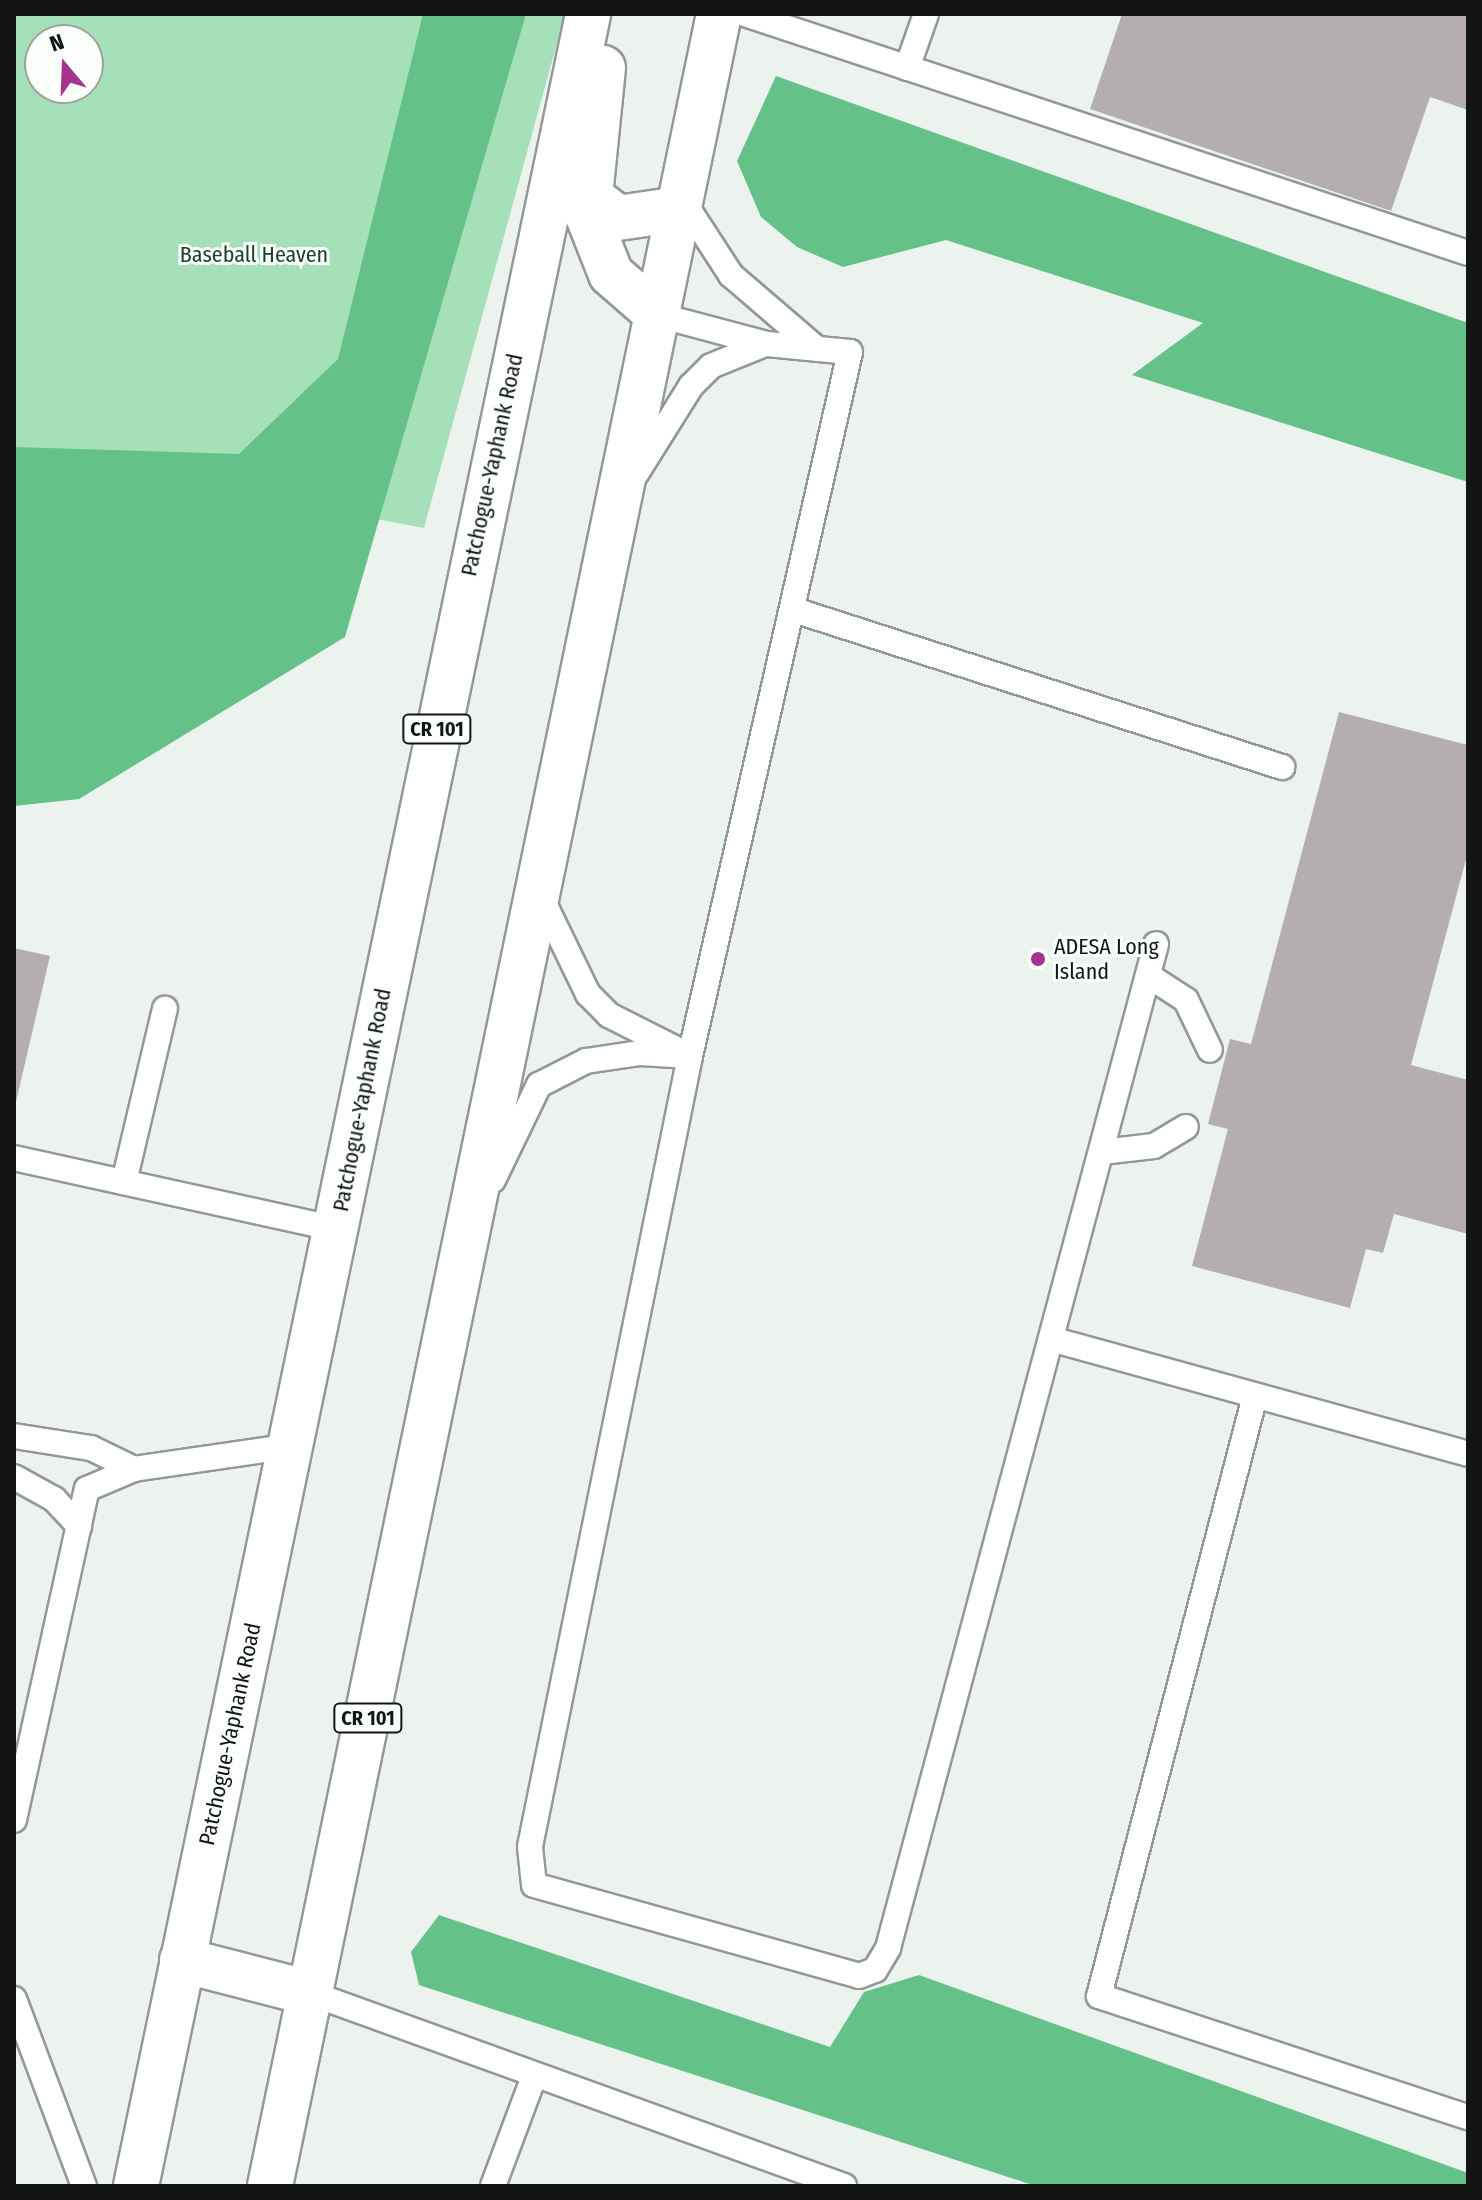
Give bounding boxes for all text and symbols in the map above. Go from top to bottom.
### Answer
north arrow [24,24,104,104]
text: N [46,28,67,58]
park label: Baseball Heaven [180,242,328,268]
street label: Patchogue-Yaphank Road [456,351,528,579]
road number: CR 101 [401,713,473,745]
place label: ADESA Long Island [1054,933,1159,984]
marker: ADESA Long Island [1029,950,1047,968]
street label: Patchogue-Yaphank Road [327,986,397,1214]
street label: Patchogue-Yaphank Road [194,1620,266,1848]
road number: CR 101 [332,1702,404,1734]

